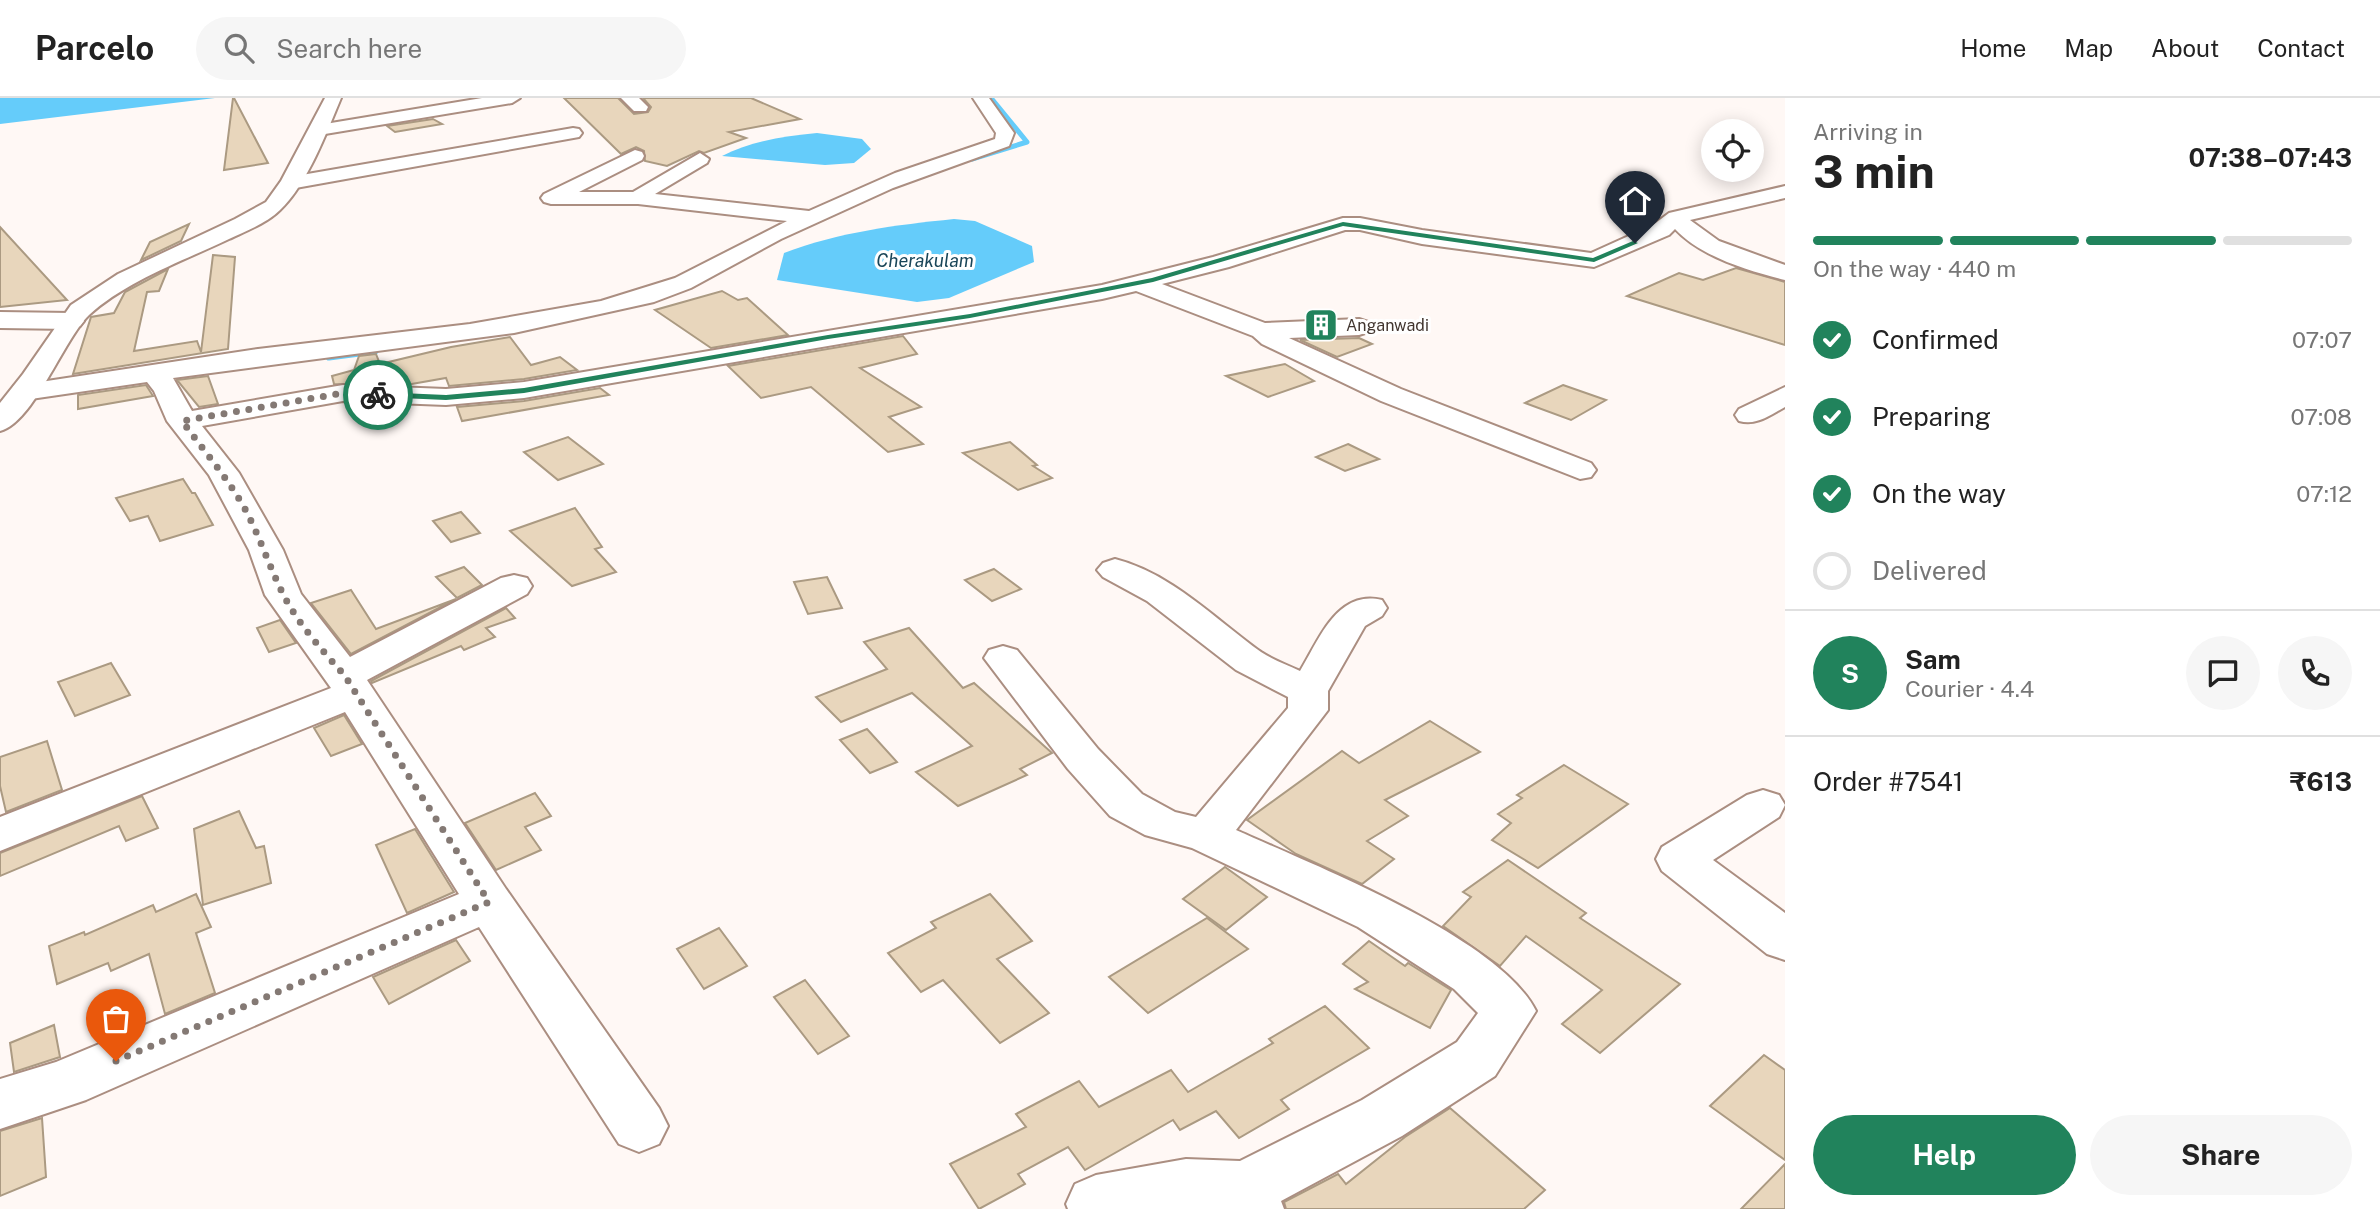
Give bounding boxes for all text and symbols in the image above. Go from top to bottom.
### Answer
search box [196,17,686,80]
text: Parcelo [35,29,154,67]
icon: search [220,29,258,67]
text: Search here [276,33,422,64]
text: Home [1960,34,2026,62]
text: Map [2064,34,2113,62]
text: About [2151,34,2219,62]
text: Contact [2257,34,2345,62]
text: Arriving in [1813,118,1923,145]
map controls [1701,119,1764,182]
button: locate [1701,119,1764,182]
text: 07:38–07:43 [2188,142,2352,173]
text: 3 min [1813,144,1935,198]
pin [1605,171,1665,243]
icon: home [1616,182,1654,220]
water label: Cherakulam [876,250,974,271]
text: On the way · 440 m [1813,255,2016,282]
building icon: Anganwadi [1302,306,1340,344]
place label: Anganwadi [1346,316,1429,335]
icon: check [1813,321,1851,359]
text: Confirmed [1872,324,1999,355]
text: 07:07 [2292,326,2352,353]
courier [343,360,413,430]
icon: bike [359,376,397,414]
icon: check [1813,398,1851,436]
text: Preparing [1872,401,1991,432]
text: 07:08 [2291,403,2352,430]
icon: check [1813,475,1851,513]
text: On the way [1872,478,2006,509]
text: 07:12 [2296,480,2352,507]
text: Delivered [1872,555,1987,586]
button: chat [2186,636,2260,710]
button: phone [2278,636,2352,710]
text: Sam [1905,644,1961,675]
text: S [1841,658,1859,689]
text: Courier · 4.4 [1905,675,2034,702]
text: Order #7541 [1813,766,1963,797]
text: ₹613 [2290,766,2352,797]
pin [86,989,146,1061]
icon: bag [97,1000,135,1038]
button: Help [1813,1115,2076,1195]
button: Share [2090,1115,2352,1195]

